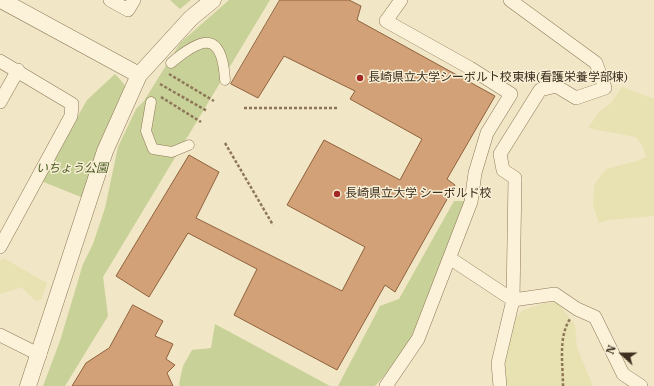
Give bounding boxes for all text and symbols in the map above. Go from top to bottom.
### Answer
place label: 長崎県立大学シーボルト校東棟(看護栄養学部棟) [368,71,628,85]
marker: 長崎県立大学シーボルト校東棟(看護栄養学部棟) [355,73,365,83]
park label: いちょう公園 [36,162,108,176]
place label: 長崎県立大学 シーボルド校 [345,187,492,201]
marker: 長崎県立大学 シーボルド校 [332,189,342,199]
north arrow [602,334,642,374]
text: N [603,343,619,356]

